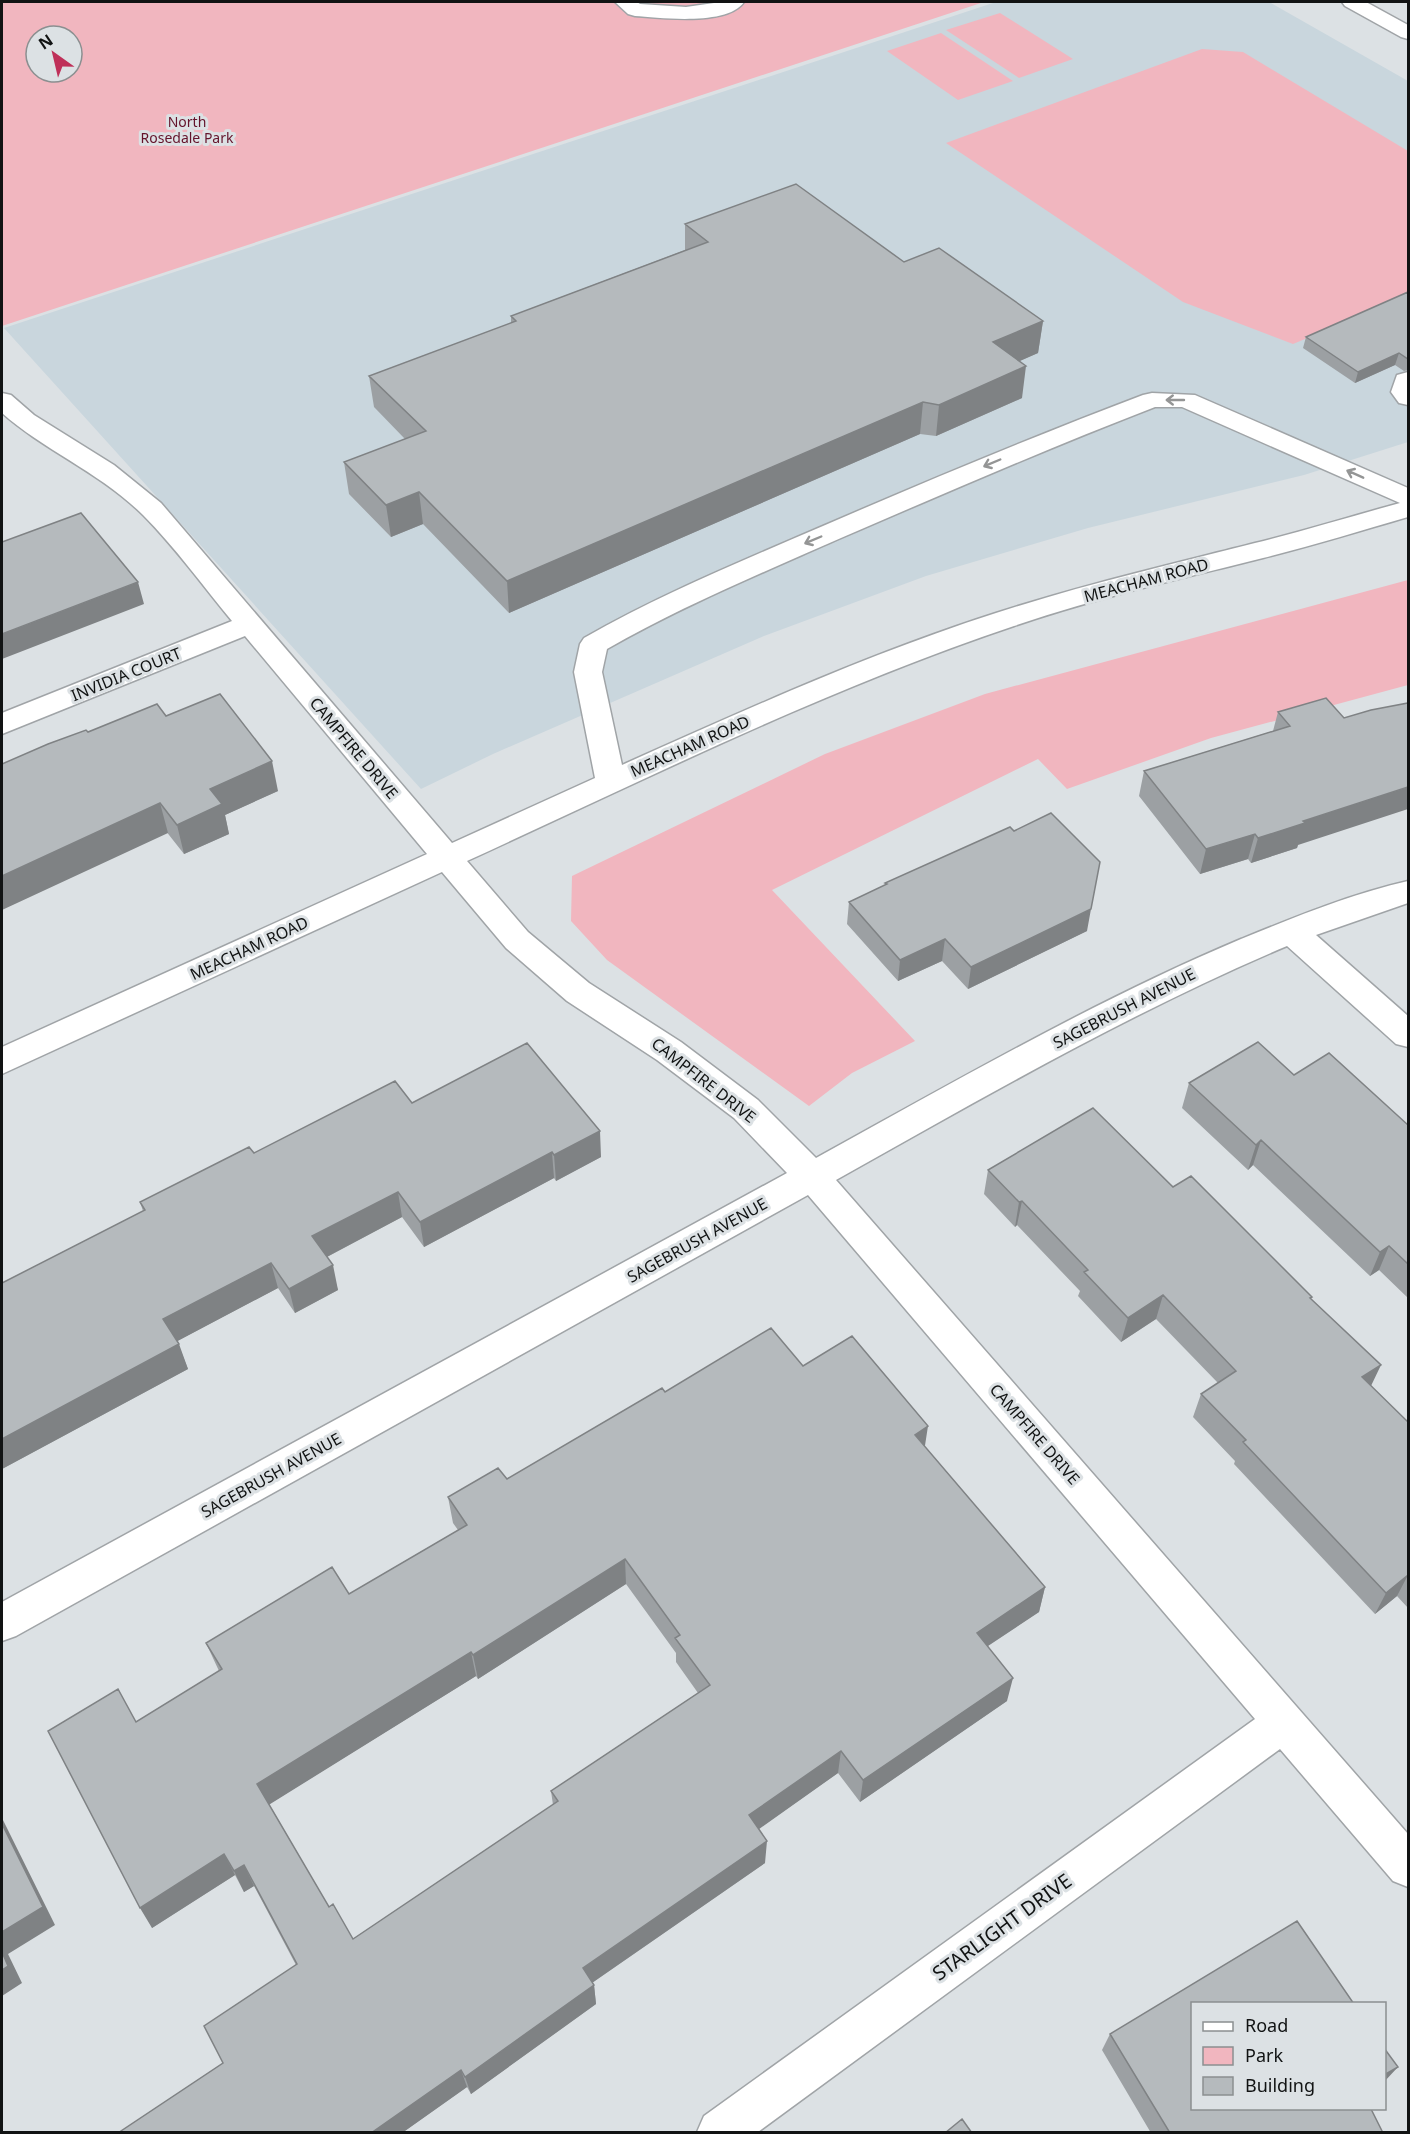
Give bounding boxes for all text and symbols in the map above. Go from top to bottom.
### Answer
north arrow [24,24,84,84]
text: N [34,29,57,54]
park label: North Rosedale Park [141,112,234,147]
one-way arrow [1166,394,1186,406]
one-way arrow [984,457,1002,469]
one-way arrow [1346,467,1364,478]
one-way arrow [805,535,823,546]
street label: MEACHAM ROAD [1081,553,1211,607]
street label: INVIDIA COURT [68,642,184,706]
street label: CAMPFIRE DRIVE [305,692,403,804]
street label: MEACHAM ROAD [627,710,753,782]
street label: MEACHAM ROAD [186,911,312,985]
street label: SAGEBRUSH AVENUE [1049,963,1199,1053]
street label: CAMPFIRE DRIVE [647,1032,761,1128]
street label: SAGEBRUSH AVENUE [623,1192,771,1288]
street label: CAMPFIRE DRIVE [985,1379,1085,1489]
street label: SAGEBRUSH AVENUE [197,1427,345,1523]
street label: STARLIGHT DRIVE [927,1867,1077,1986]
legend [1191,2002,1386,2110]
text: Road [1245,2013,1288,2037]
text: Park [1245,2043,1283,2067]
text: Building [1245,2073,1315,2097]

